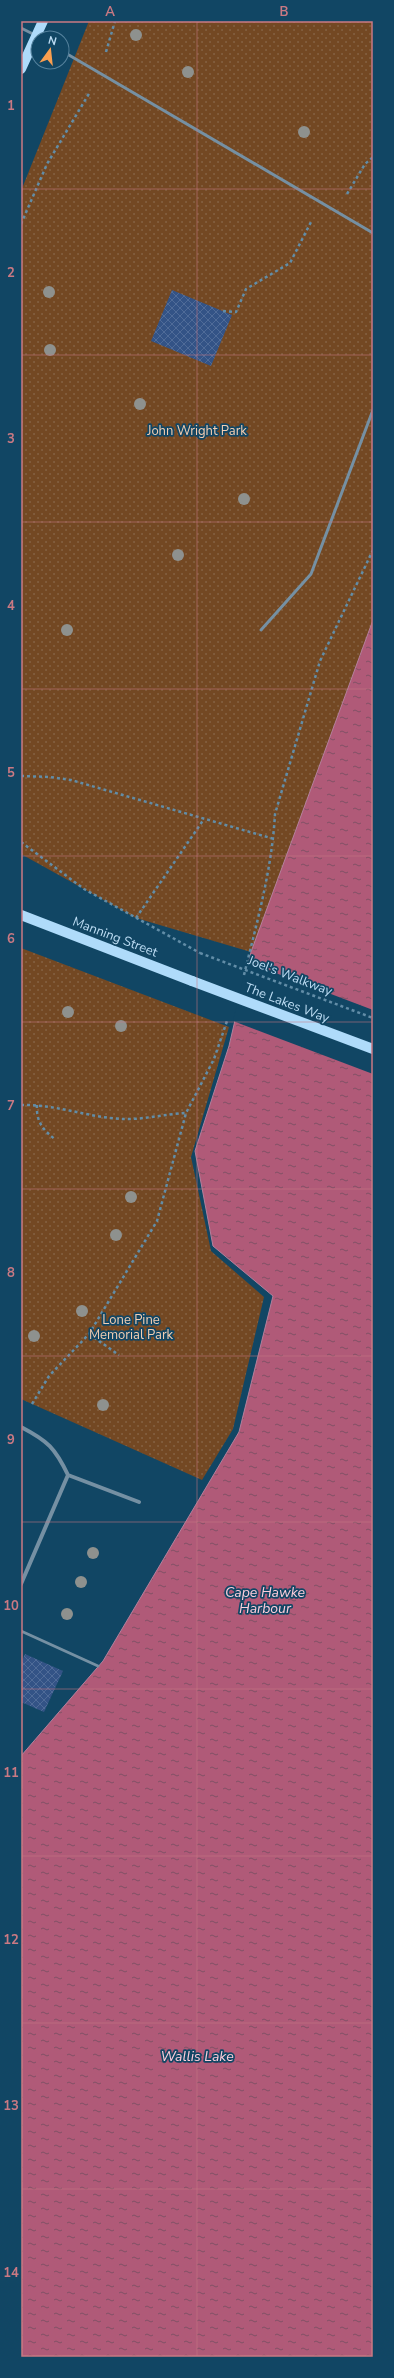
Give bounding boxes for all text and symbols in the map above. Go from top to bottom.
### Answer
text: A [105,3,115,21]
text: B [280,3,289,21]
north arrow [30,30,70,70]
text: N [47,33,58,49]
text: 1 [7,97,15,115]
text: 2 [7,264,15,282]
park label: John Wright Park [146,422,247,440]
text: 3 [7,430,15,448]
text: 4 [7,597,15,615]
text: 5 [7,764,15,782]
street label: Manning Street [70,913,160,962]
text: 6 [7,930,15,948]
street label: Joel's Walkway [244,951,335,1000]
street label: The Lakes Way [242,979,332,1028]
text: 7 [7,1097,15,1115]
text: 8 [7,1264,15,1282]
park label: Lone Pine Memorial Park [89,1311,174,1344]
text: 9 [7,1431,15,1449]
water label: Cape Hawke Harbour [225,1583,305,1618]
text: 10 [3,1597,19,1615]
text: 11 [3,1764,19,1782]
text: 12 [3,1931,19,1949]
water label: Wallis Lake [160,2047,234,2066]
text: 13 [3,2097,19,2115]
text: 14 [3,2264,19,2282]

